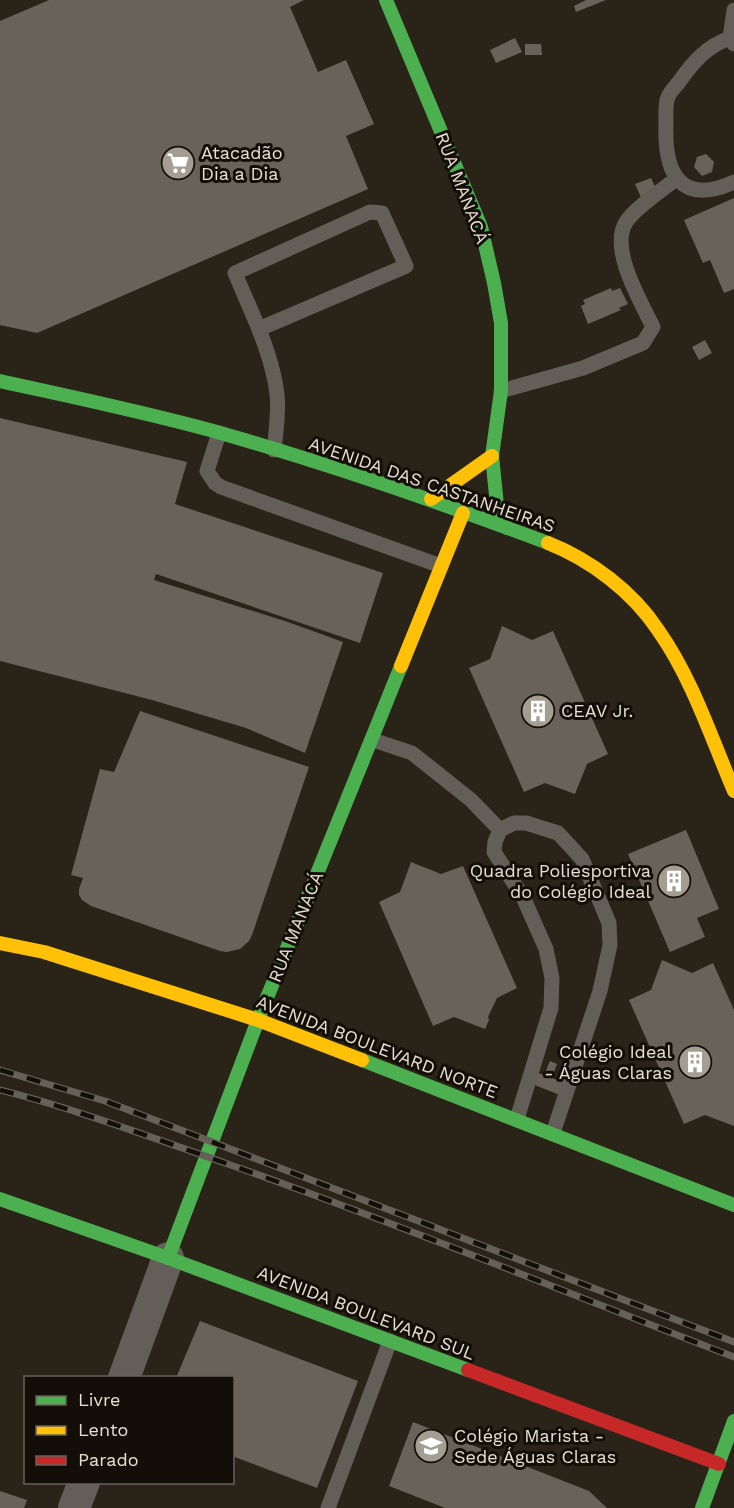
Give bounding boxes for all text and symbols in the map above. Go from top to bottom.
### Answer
street label: RUA MANACÁ [432,129,493,247]
place label: Atacadão Dia a Dia [201,142,283,184]
supermarket icon: Atacadão Dia a Dia [160,145,196,181]
street label: AVENIDA DAS CASTANHEIRAS [306,432,558,537]
building icon: CEAV Jr. [520,693,556,729]
place label: CEAV Jr. [561,700,633,721]
place label: Quadra Poliesportiva do Colégio Ideal [470,860,651,902]
building icon: Quadra Poliesportiva do Colégio Ideal [656,863,692,899]
street label: RUA MANACÁ [264,868,327,985]
street label: AVENIDA BOULEVARD NORTE [254,991,501,1102]
place label: Colégio Ideal - Águas Claras [544,1041,672,1083]
building icon: Colégio Ideal - Águas Claras [677,1044,713,1080]
street label: AVENIDA BOULEVARD SUL [255,1261,478,1364]
legend [24,1376,234,1484]
text: Livre [78,1389,120,1410]
text: Lento [78,1419,128,1440]
place label: Colégio Marista - Sede Águas Claras [454,1425,616,1467]
school or university icon: Colégio Marista - Sede Águas Claras [413,1428,449,1464]
text: Parado [78,1449,139,1470]

